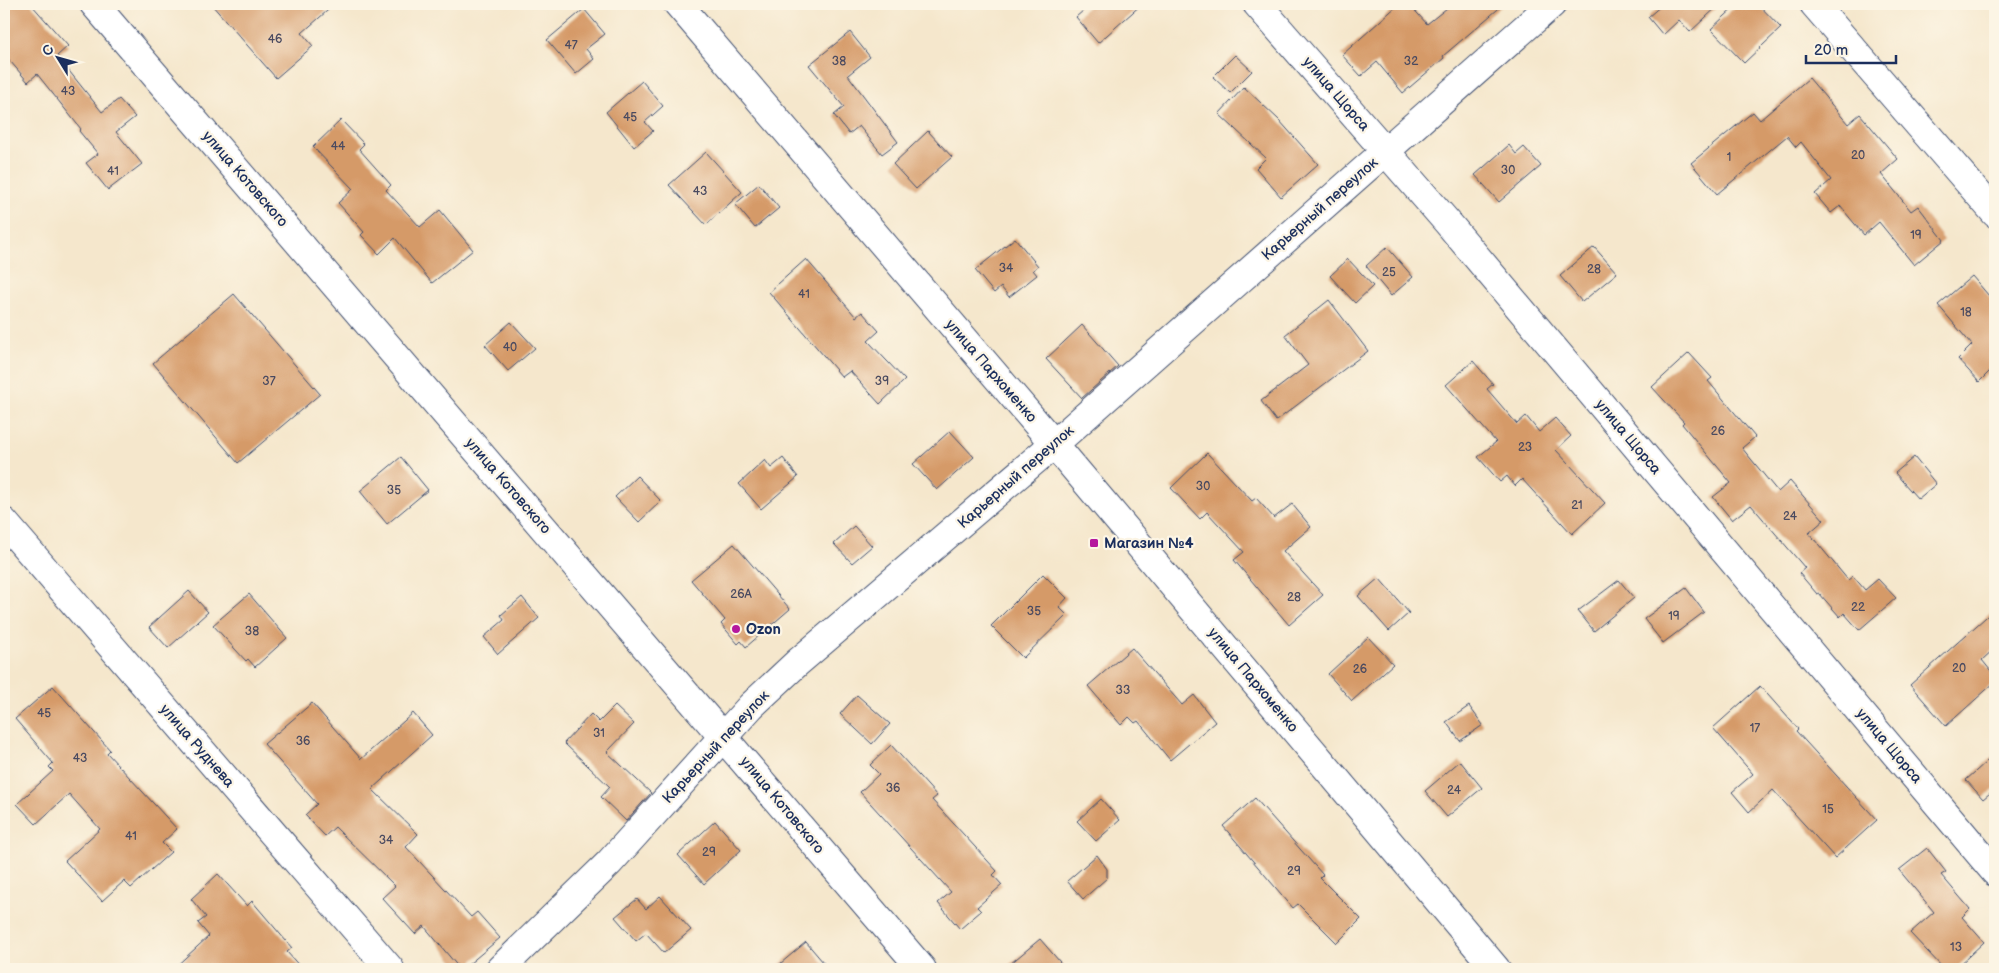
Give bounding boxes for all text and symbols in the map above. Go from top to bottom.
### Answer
north arrow [32,32,82,82]
house number: 46 [268,32,282,47]
scale bar [1806,32,1896,64]
house number: 47 [564,38,578,53]
text: С [38,41,58,59]
text: 20 m [1814,41,1848,60]
street label: улица Щорса [1298,53,1374,135]
house number: 38 [832,54,846,69]
house number: 32 [1404,54,1418,69]
house number: 43 [61,84,75,99]
house number: 45 [623,110,637,125]
street label: улица Котовского [198,127,292,231]
house number: 44 [331,139,346,154]
house number: 20 [1851,148,1865,163]
house number: 1 [1727,150,1731,165]
street label: Карьерный переулок [1258,153,1382,265]
house number: 30 [1501,163,1515,178]
house number: 41 [107,164,119,179]
house number: 43 [693,184,707,199]
house number: 19 [1910,228,1922,243]
house number: 34 [999,261,1014,276]
house number: 28 [1587,262,1601,277]
house number: 25 [1382,265,1396,280]
house number: 41 [798,287,810,302]
house number: 18 [1960,305,1972,320]
street label: улица Пархоменко [941,315,1041,427]
house number: 40 [503,340,517,355]
house number: 37 [262,374,276,389]
house number: 39 [875,374,889,389]
street label: улица Щорса [1591,395,1665,479]
street label: Карьерный переулок [954,421,1078,533]
house number: 26 [1711,424,1725,439]
street label: улица Котовского [461,434,555,538]
house number: 23 [1518,440,1532,455]
house number: 30 [1196,479,1210,494]
house number: 35 [387,483,401,498]
house number: 21 [1571,498,1583,513]
house number: 24 [1783,509,1798,524]
place label: Магазин №4 [1104,534,1194,553]
marker: Магазин №4 [1088,537,1100,549]
house number: 26А [730,587,753,602]
house number: 28 [1287,590,1301,605]
house number: 22 [1851,600,1865,615]
house number: 35 [1027,604,1041,619]
house number: 19 [1668,609,1680,624]
place label: Ozon [746,620,781,639]
marker: Ozon [730,623,742,635]
house number: 38 [245,624,259,639]
street label: улица Пархоменко [1204,624,1302,736]
house number: 20 [1952,661,1966,676]
house number: 26 [1353,662,1367,677]
house number: 33 [1116,683,1130,698]
street label: Карьерный переулок [659,686,774,808]
street label: улица Руднева [156,700,239,792]
street label: улица Щорса [1852,704,1926,788]
house number: 45 [37,706,51,721]
house number: 17 [1750,721,1760,736]
house number: 31 [593,726,605,741]
house number: 36 [296,734,310,749]
house number: 43 [73,751,87,766]
street label: улица Котовского [736,752,828,858]
house number: 36 [886,781,900,796]
house number: 24 [1447,783,1462,798]
house number: 15 [1822,802,1834,817]
house number: 41 [125,829,137,844]
house number: 34 [379,833,394,848]
house number: 29 [702,845,716,860]
house number: 29 [1287,864,1301,879]
house number: 13 [1950,940,1962,955]

